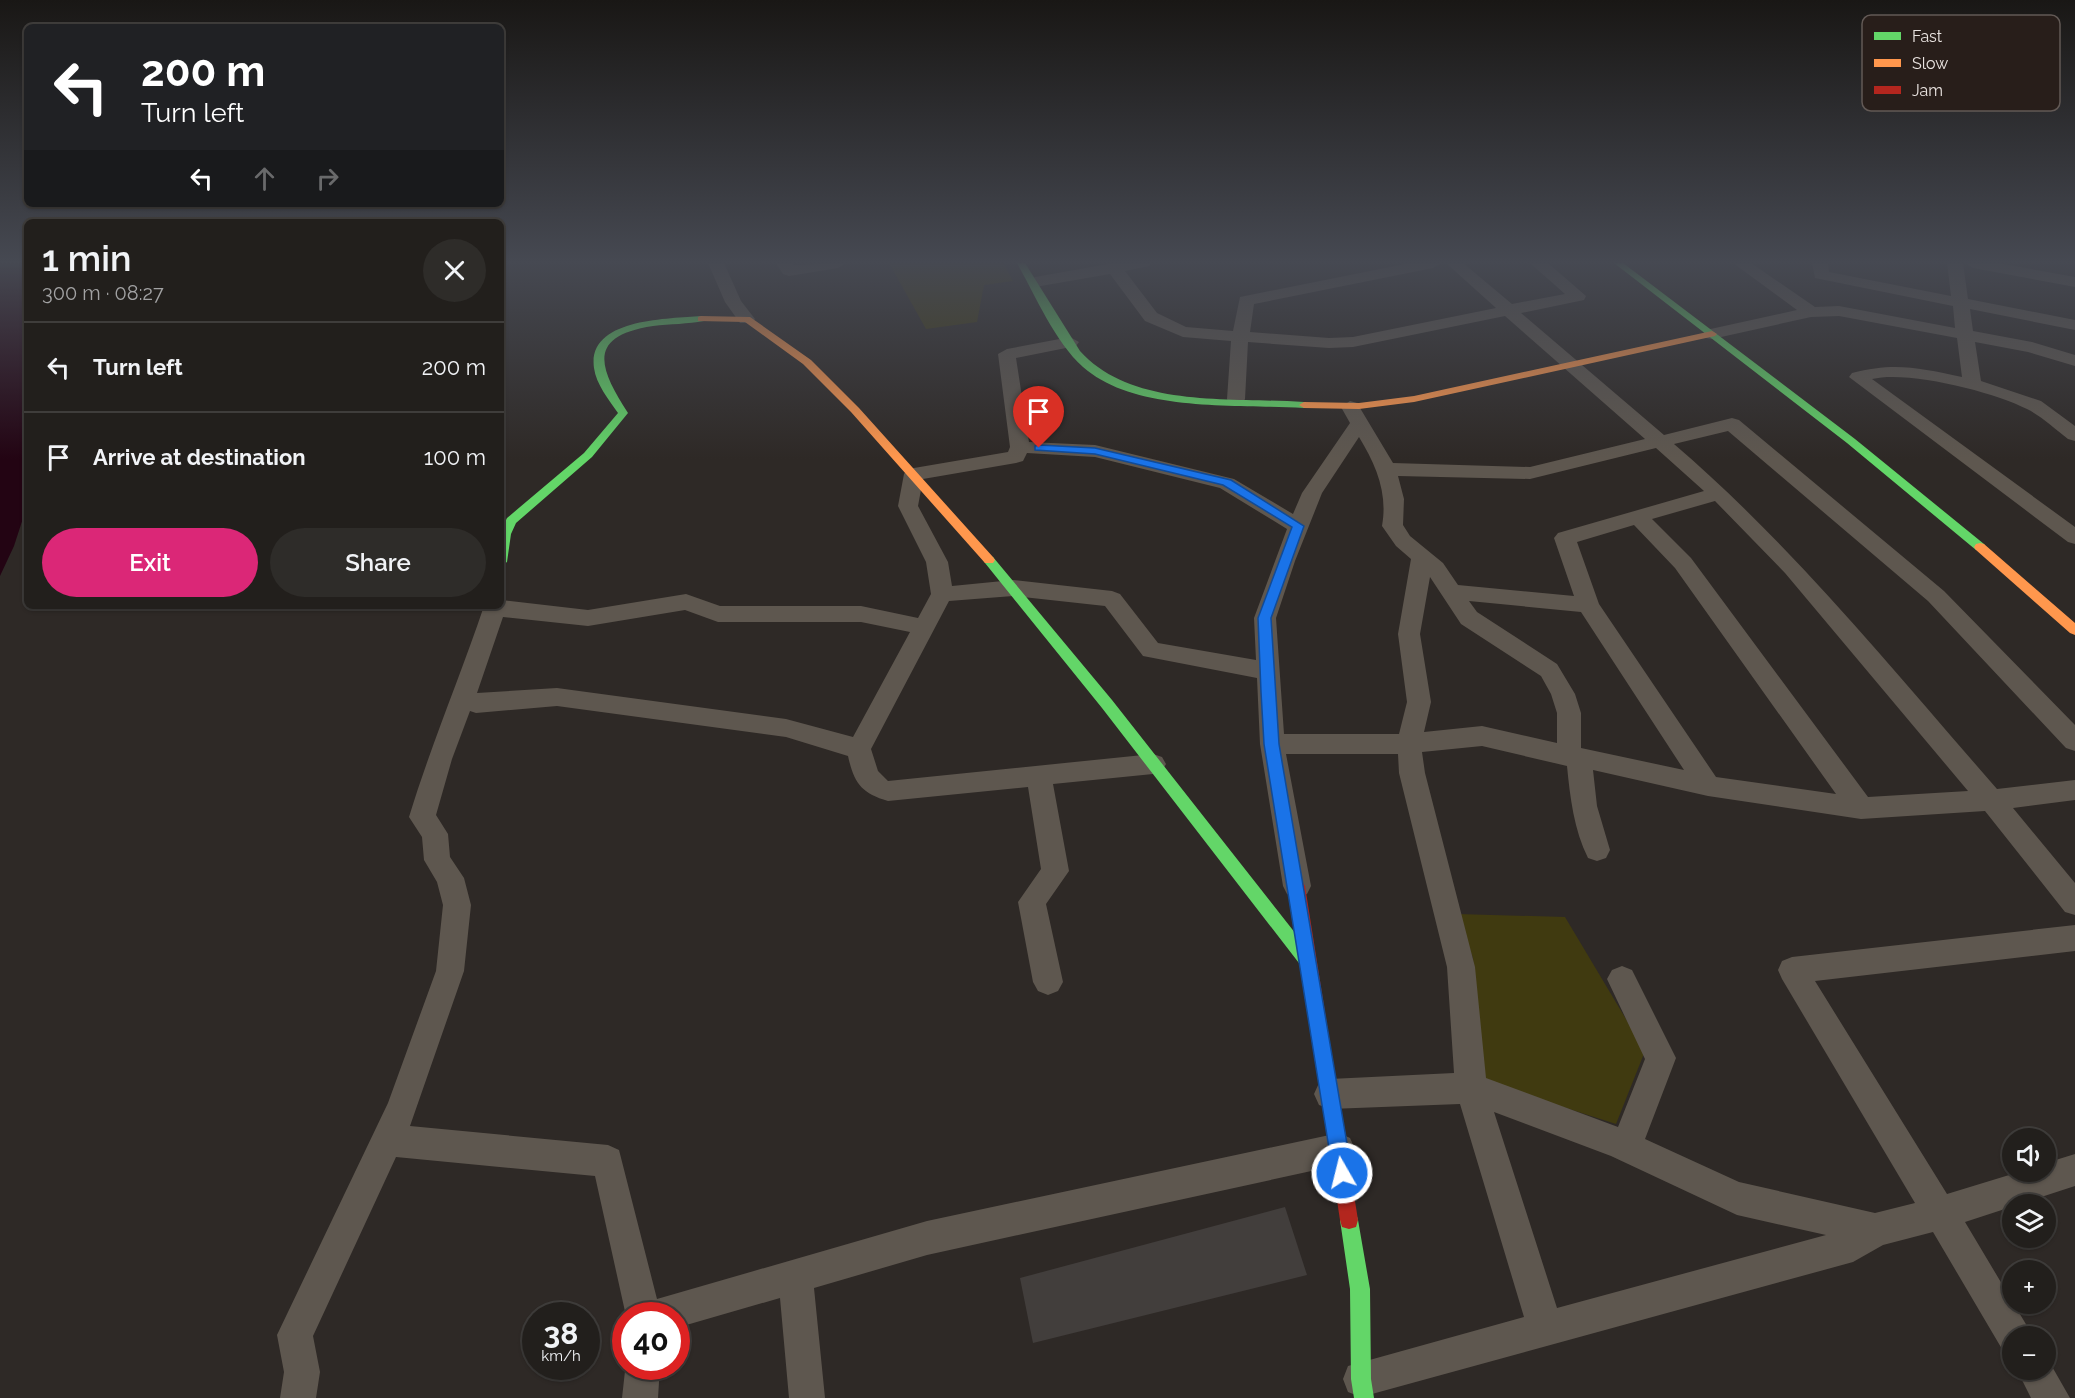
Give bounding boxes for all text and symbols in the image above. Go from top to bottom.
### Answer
legend [1862,15,2060,111]
text: Fast [1912,27,1943,46]
text: 200 m [141,47,265,96]
icon: left [42,48,120,126]
text: Slow [1912,54,1948,73]
text: Jam [1912,81,1943,100]
text: Turn left [141,97,244,128]
icon: left [185,162,218,195]
icon: ahead [248,162,281,195]
icon: right [311,162,344,195]
text: 1 min [42,237,131,279]
button: close [423,239,486,302]
text: 300 m · 08:27 [42,281,164,305]
icon: left [42,351,75,384]
text: Turn left [93,354,183,380]
text: 200 m [422,354,486,380]
pin [1013,386,1064,448]
icon: arrive [1022,395,1055,428]
icon: arrive [42,441,75,474]
text: Arrive at destination [93,444,306,470]
text: 100 m [424,444,486,470]
button: Exit [42,528,258,597]
button: Share [270,528,486,597]
map controls [2002,1128,2056,1380]
button: sound [2002,1128,2056,1182]
position arrow [1310,1141,1374,1205]
button: layers [2002,1194,2056,1248]
button: + [2002,1260,2056,1314]
speed limit sign: 40 [612,1302,690,1380]
text: 38 [544,1316,578,1351]
button: − [2002,1326,2056,1380]
text: km/h [541,1347,581,1365]

